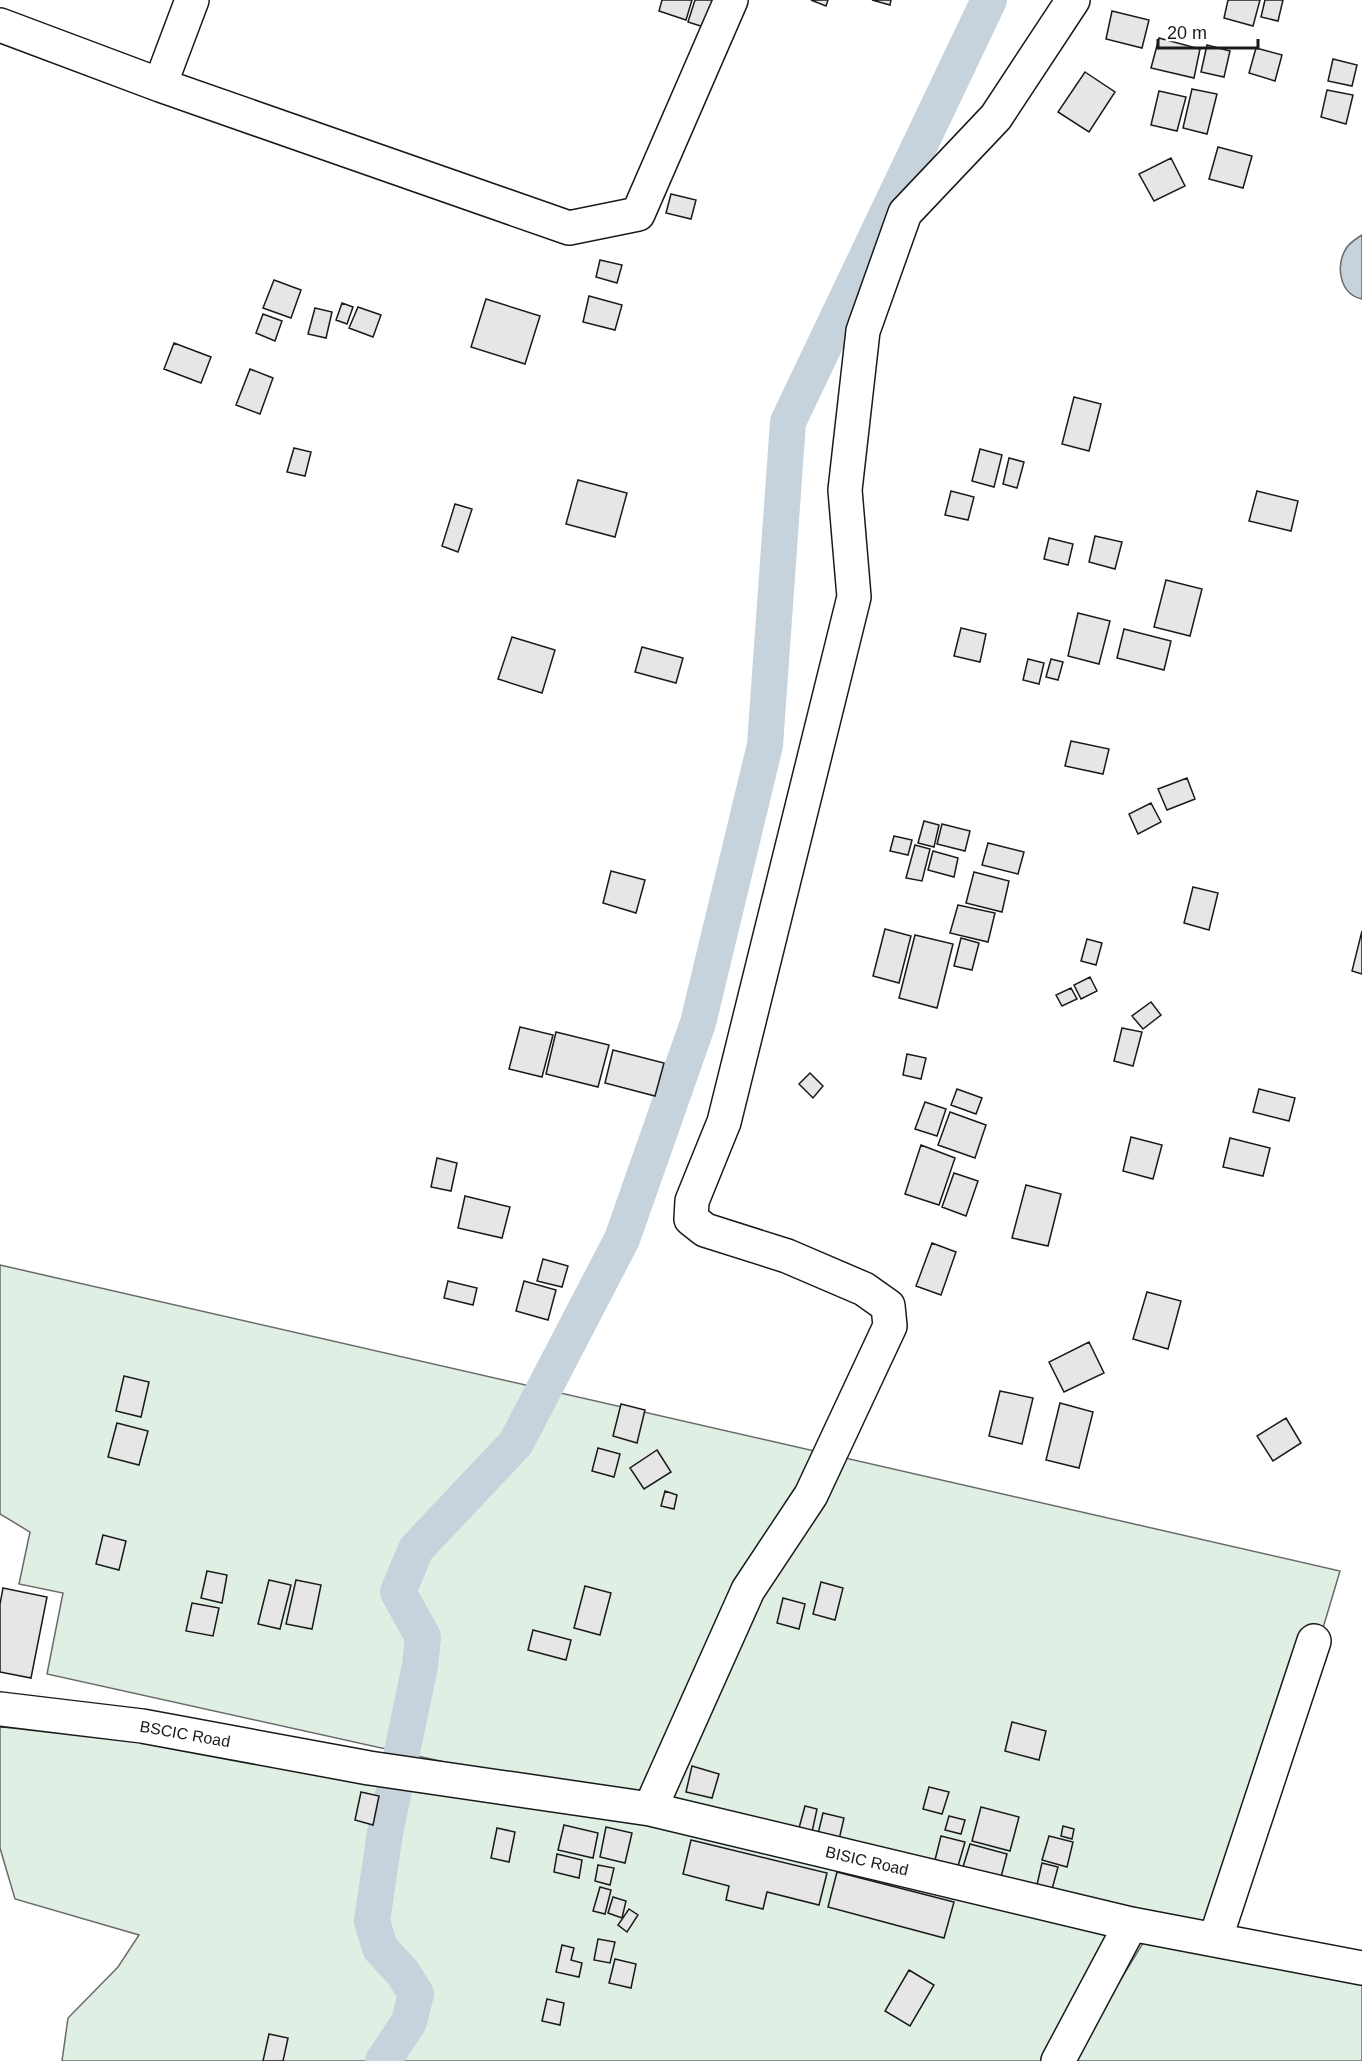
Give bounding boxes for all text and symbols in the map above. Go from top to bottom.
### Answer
scale bar [1158,12,1258,50]
text: 20 m [1167,23,1207,43]
street label: BSCIC Road [138,1718,232,1750]
street label: BISIC Road [824,1843,910,1879]

